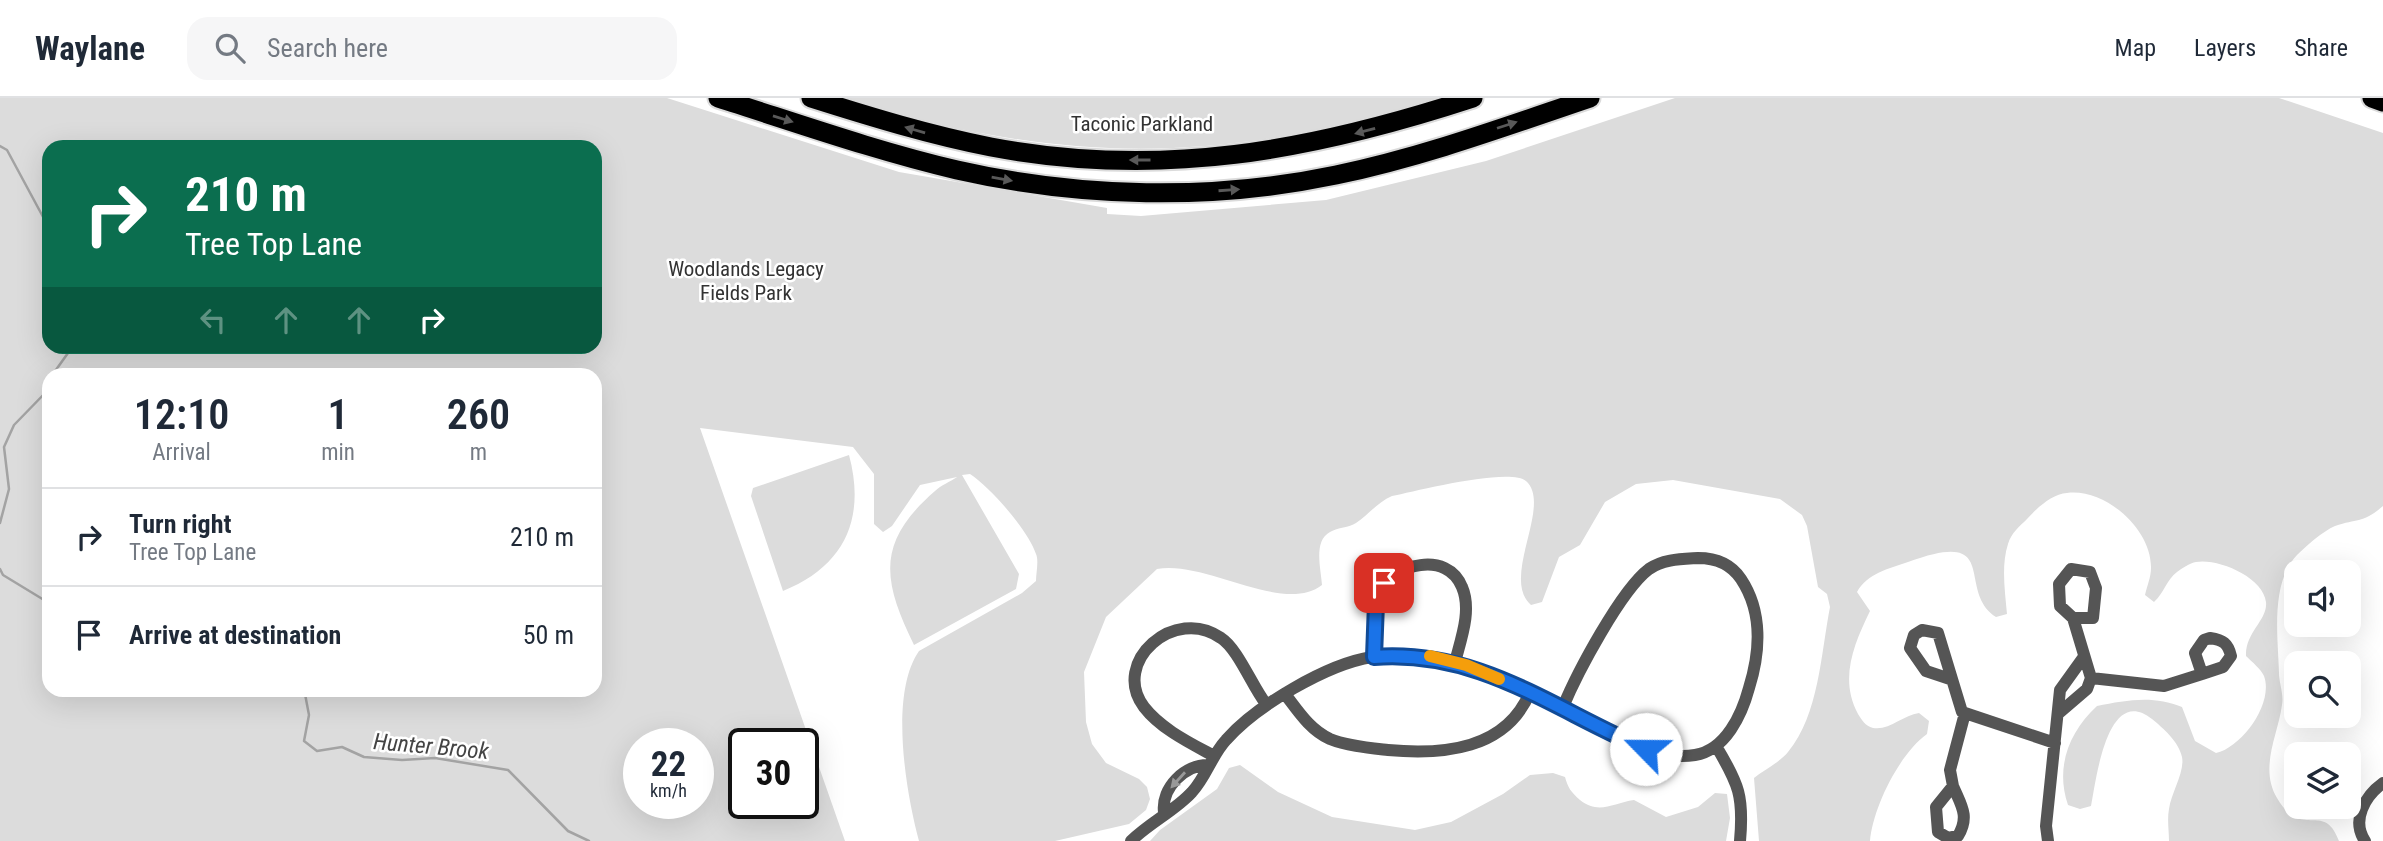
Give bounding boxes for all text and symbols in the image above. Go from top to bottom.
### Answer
search box [187,17,677,80]
text: Waylane [35,29,145,68]
icon: search [211,29,249,67]
text: Search here [267,33,388,63]
text: Map [2115,34,2156,62]
text: Layers [2194,34,2256,62]
text: Share [2294,34,2348,62]
park label: Taconic Parkland [1071,112,1213,136]
one-way arrow [773,114,794,124]
one-way arrow [1497,120,1518,130]
one-way arrow [904,124,925,134]
one-way arrow [1353,126,1375,137]
one-way arrow [1128,154,1150,166]
text: 210 m [185,166,307,223]
icon: right [70,168,161,259]
one-way arrow [991,174,1013,185]
one-way arrow [1218,184,1240,195]
text: Tree Top Lane [185,225,362,263]
park label: Woodlands Legacy Fields Park [668,257,824,305]
icon: left [194,301,232,339]
icon: ahead [267,301,305,339]
icon: ahead [340,301,378,339]
icon: right [413,301,451,339]
text: 12:10 [134,390,229,439]
text: 1 [328,390,349,439]
text: 260 [447,390,510,439]
text: Arrival [152,439,211,466]
text: min [321,439,355,466]
text: m [470,439,487,466]
text: Turn right [129,509,231,539]
icon: right [70,518,108,556]
text: 210 m [510,522,574,552]
text: Tree Top Lane [129,539,256,566]
pin [1354,553,1414,613]
map controls [2284,560,2361,819]
button: sound [2284,560,2361,637]
icon: arrive [1365,564,1403,602]
icon: arrive [70,616,108,654]
text: Arrive at destination [129,620,341,650]
text: 50 m [523,620,574,650]
button: search [2284,651,2361,728]
position arrow [1609,712,1683,786]
water label: Hunter Brook [372,728,491,765]
speed limit sign: 30 [728,728,819,819]
button: layers [2284,742,2361,819]
text: 22 [651,744,686,785]
one-way arrow [1170,771,1186,789]
text: km/h [650,780,687,801]

